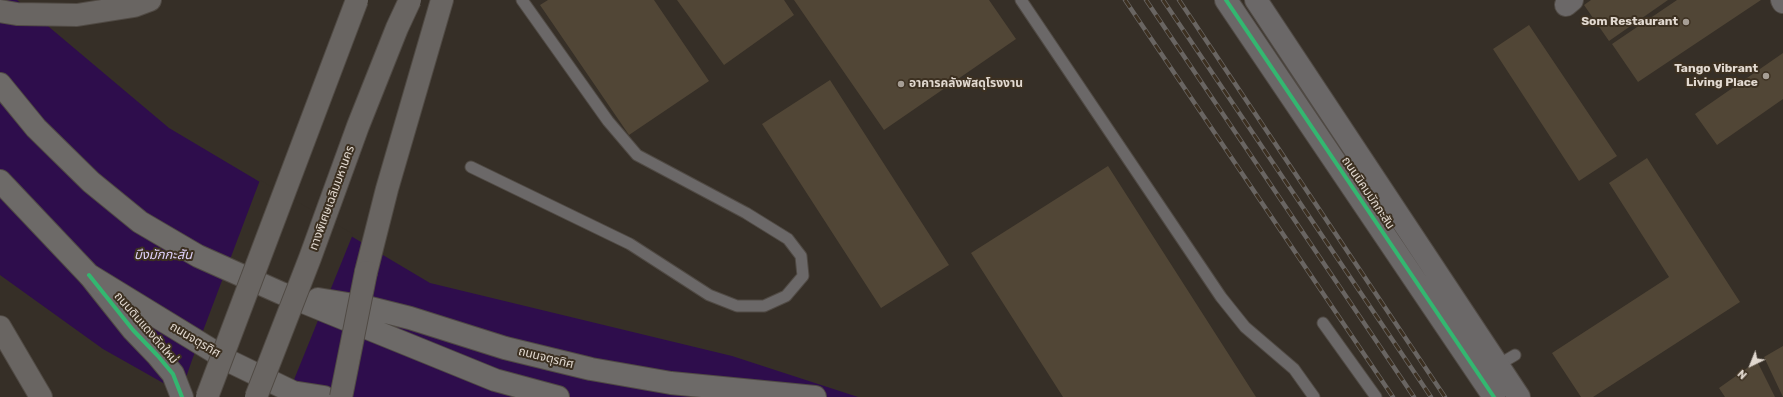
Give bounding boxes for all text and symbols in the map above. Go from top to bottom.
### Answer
place label: Som Restaurant [1581,15,1678,29]
marker: Som Restaurant [1681,17,1691,27]
place label: Tango Vibrant Living Place [1674,62,1758,90]
marker: Tango Vibrant Living Place [1761,71,1771,81]
place label: อาคารคลังพัสดุโรงงาน [909,77,1023,91]
marker: อาคารคลังพัสดุโรงงาน [896,79,906,89]
street label: ทางพิเศษเฉลิมมหานคร [306,144,358,252]
street label: ถนนนิคมมักกะสัน [1339,154,1397,232]
water label: บึงมักกะสัน [134,247,192,263]
street label: ถนนดินแดงตัดใหม่ [111,289,181,367]
street label: ถนนจตุรทิศ [167,319,223,361]
street label: ถนนจตุรทิศ [517,344,575,372]
north arrow [1731,345,1771,385]
text: N [1735,367,1750,382]

